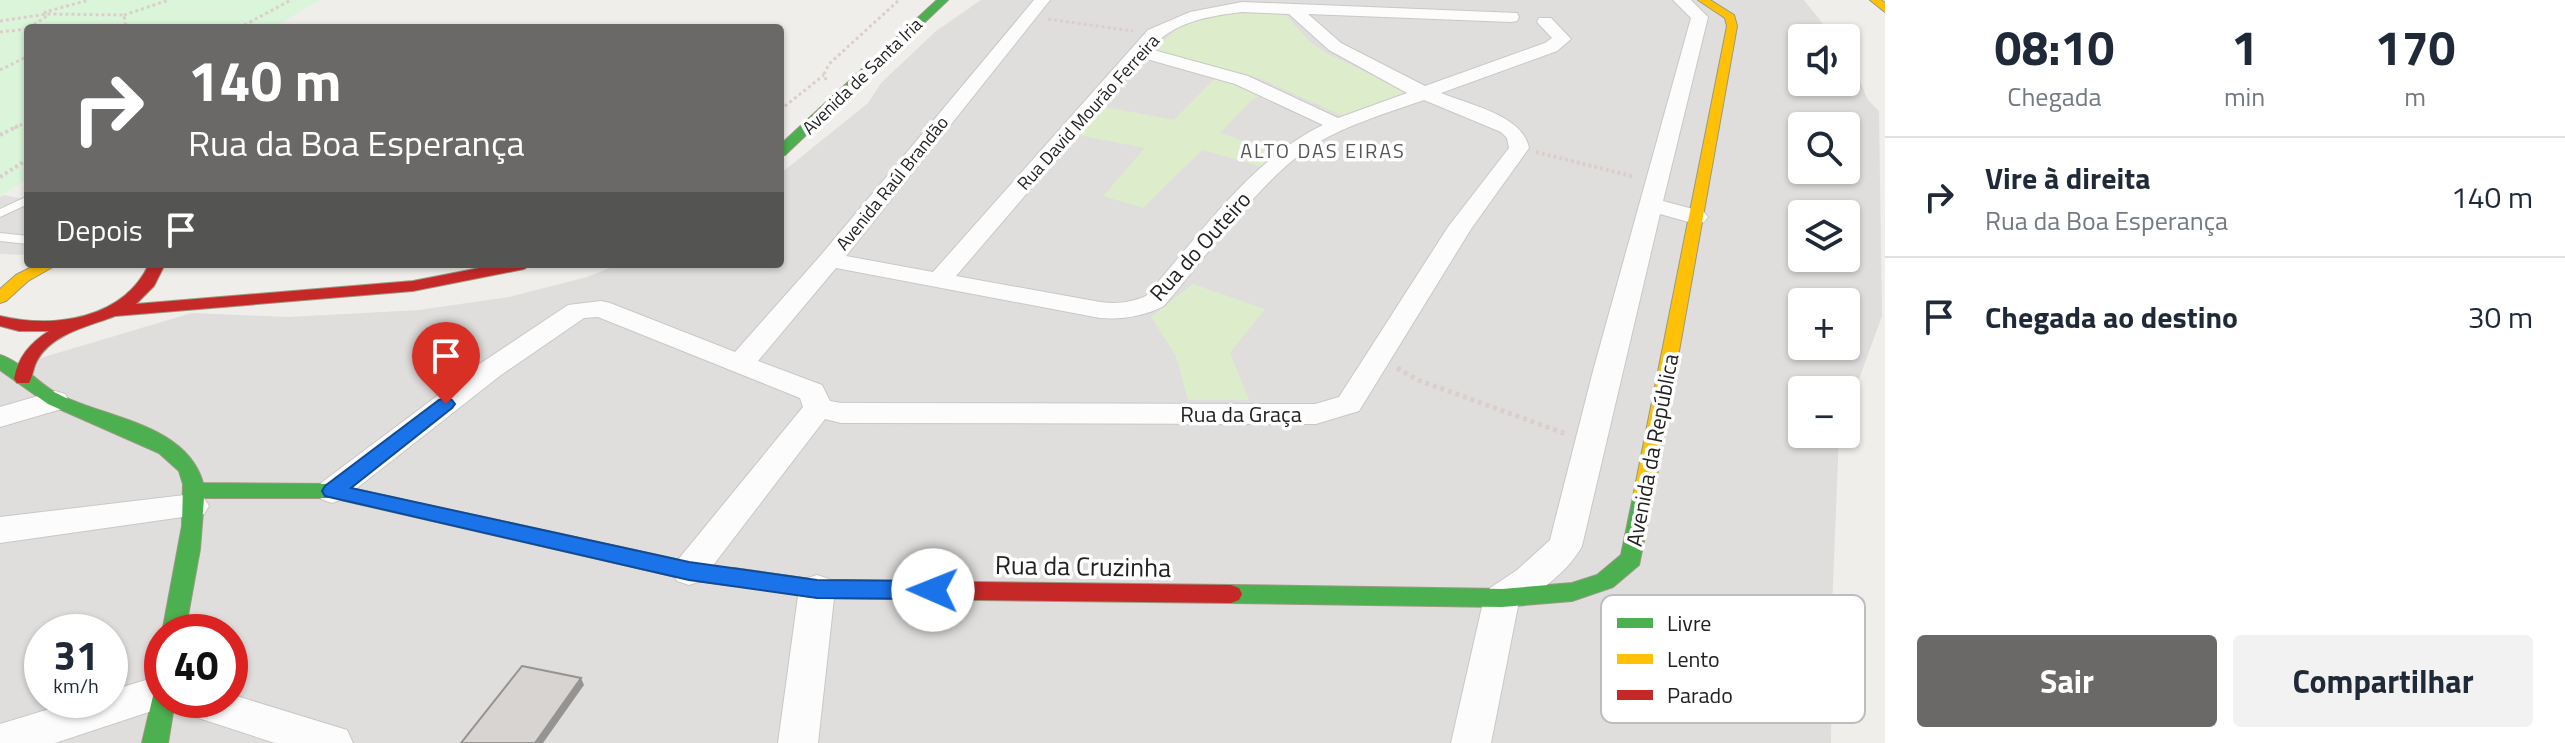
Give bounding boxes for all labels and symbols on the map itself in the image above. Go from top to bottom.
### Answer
street label: Avenida de Santa Iria [796,11,928,141]
street label: Rua David Mourão Ferreira [1010,28,1166,196]
street label: Avenida Raúl Brandão [829,110,955,256]
district label: ALTO DAS EIRAS [1240,135,1406,166]
street label: Rua do Outeiro [1141,183,1259,309]
pin [412,322,480,404]
street label: Avenida da República [1617,351,1687,549]
street label: Rua da Graça [1180,397,1302,431]
street label: Rua da Cruzinha [995,545,1171,587]
position arrow [891,548,975,632]
legend [1601,595,1865,723]
text: Livre [1667,606,1711,640]
speed limit sign: 40 [144,614,248,718]
text: Lento [1667,642,1720,676]
text: Parado [1667,678,1733,712]

